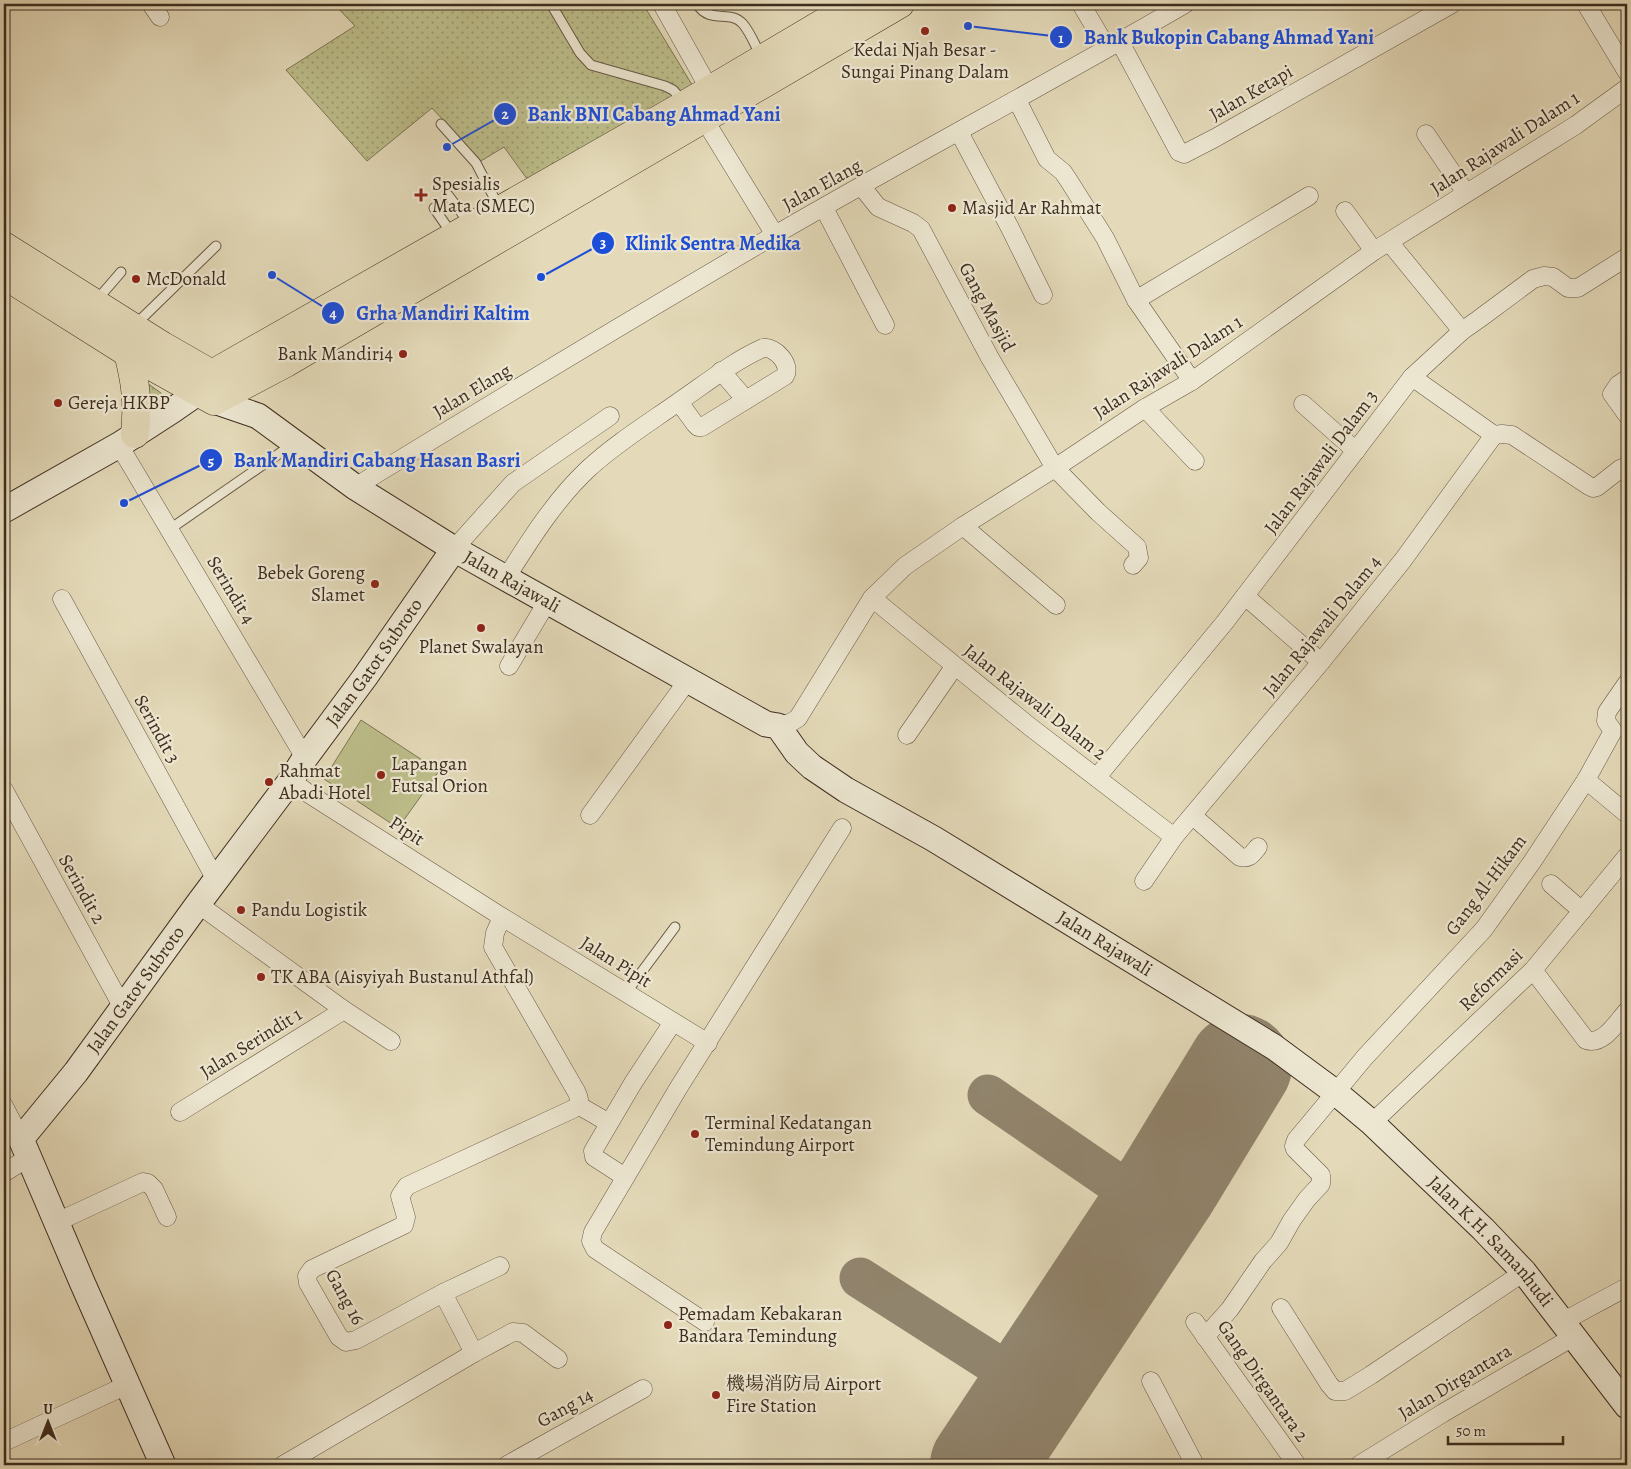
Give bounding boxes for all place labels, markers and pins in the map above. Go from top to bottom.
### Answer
callout: Bank Bukopin Cabang Ahmad Yani [1049,20,1384,55]
marker: Kedai Njah Besar - Sungai Pinang Dalam [919,25,931,37]
place label: Kedai Njah Besar - Sungai Pinang Dalam [841,37,1009,85]
callout: Bank BNI Cabang Ahmad Yani [493,96,791,131]
place label: Spesialis Mata (SMEC) [432,171,535,219]
marker: Spesialis Mata (SMEC) [414,188,428,202]
place label: Masjid Ar Rahmat [962,195,1101,221]
marker: Masjid Ar Rahmat [946,202,958,214]
callout: Klinik Sentra Medika [590,225,811,260]
place label: McDonald [146,266,227,292]
marker: McDonald [130,273,142,285]
callout: Grha Mandiri Kaltim [321,295,539,330]
place label: Bank Mandiri4 [277,341,393,367]
marker: Bank Mandiri4 [397,348,409,360]
place label: Gereja HKBP [68,390,170,416]
marker: Gereja HKBP [52,397,64,409]
callout: Bank Mandiri Cabang Hasan Basri [199,443,531,478]
place label: Bebek Goreng Slamet [257,560,365,608]
marker: Bebek Goreng Slamet [369,578,381,590]
marker: Planet Swalayan [475,622,487,634]
place label: Planet Swalayan [418,634,544,660]
place label: Lapangan Futsal Orion [391,751,488,799]
place label: Rahmat Abadi Hotel [278,758,371,806]
marker: Lapangan Futsal Orion [375,769,387,781]
marker: Rahmat Abadi Hotel [263,776,275,788]
place label: Pandu Logistik [251,897,368,923]
marker: Pandu Logistik [235,904,247,916]
place label: TK ABA (Aisyiyah Bustanul Athfal) [271,964,534,990]
marker: TK ABA (Aisyiyah Bustanul Athfal) [255,971,267,983]
place label: Terminal Kedatangan Temindung Airport [705,1110,872,1158]
marker: Terminal Kedatangan Temindung Airport [689,1128,701,1140]
place label: Pemadam Kebakaran Bandara Temindung [678,1301,842,1349]
marker: Pemadam Kebakaran Bandara Temindung [662,1319,674,1331]
place label: 機場消防局 Airport Fire Station [726,1371,881,1419]
marker: 機場消防局 Airport Fire Station [710,1389,722,1401]

